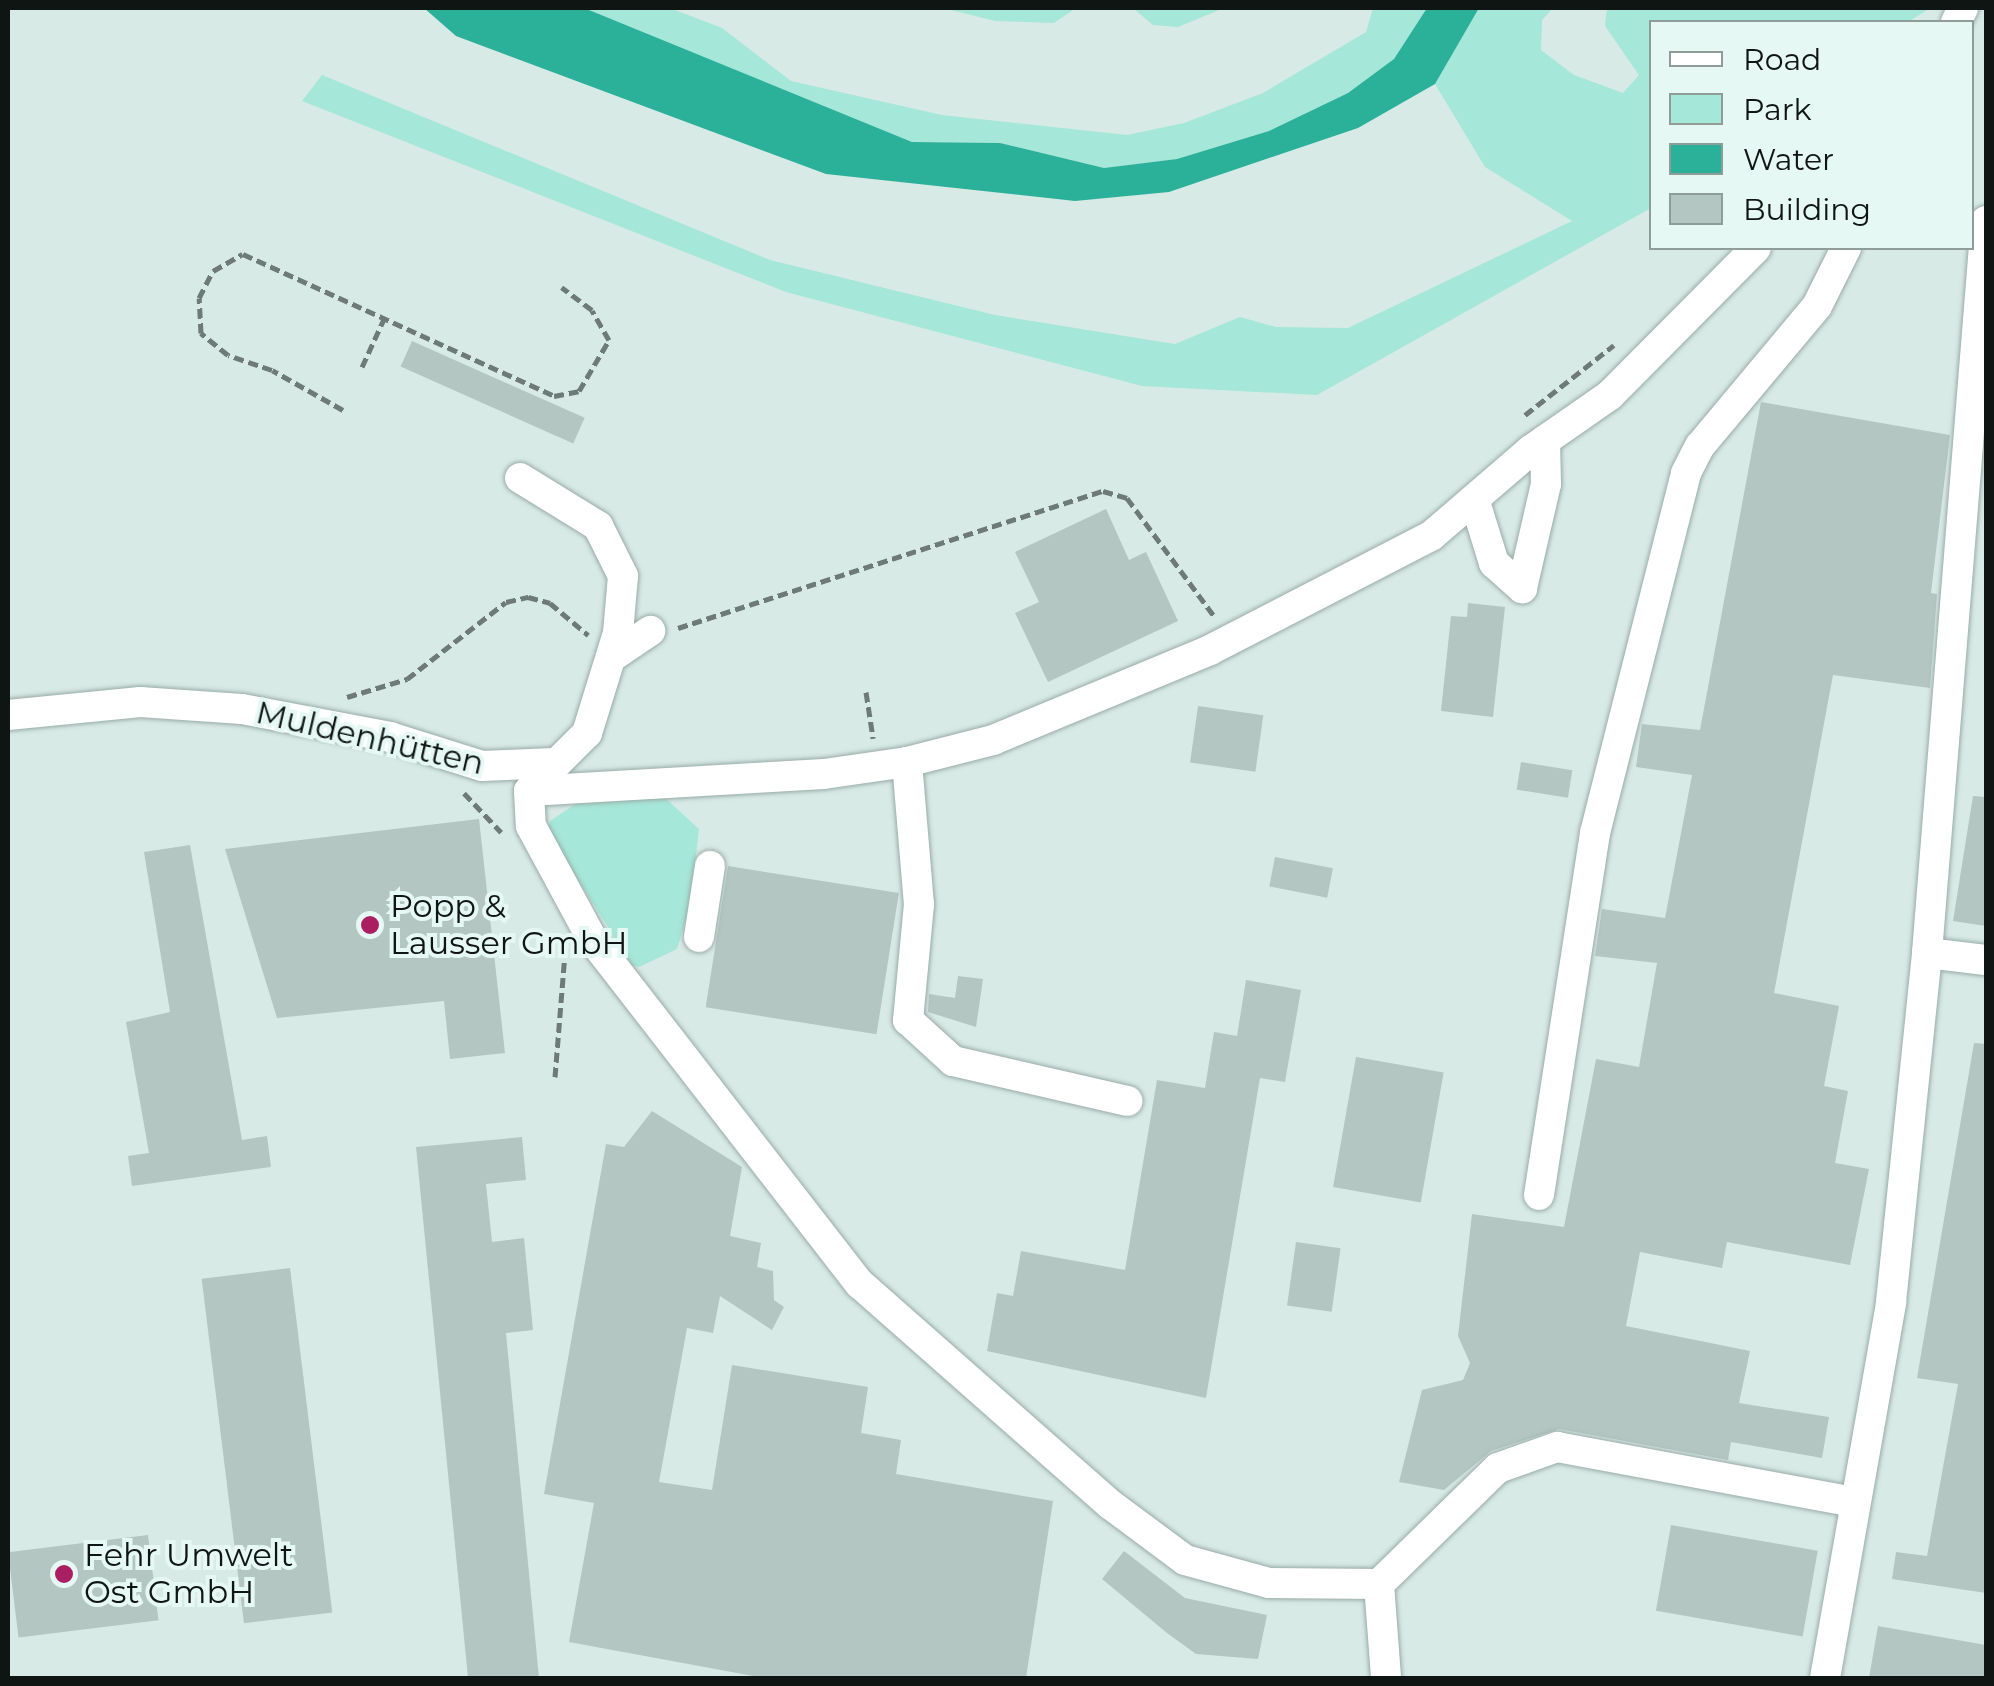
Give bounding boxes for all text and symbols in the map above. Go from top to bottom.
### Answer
legend [1649,20,1974,250]
text: Road [1743,41,1821,78]
text: Park [1743,91,1812,128]
text: Water [1743,141,1834,178]
text: Building [1743,191,1871,228]
street label: Muldenhütten [252,693,488,783]
place label: Popp & Lausser GmbH [390,888,627,963]
marker: Popp & Lausser GmbH [359,914,381,936]
place label: Fehr Umwelt Ost GmbH [84,1537,293,1612]
marker: Fehr Umwelt Ost GmbH [53,1563,75,1585]

